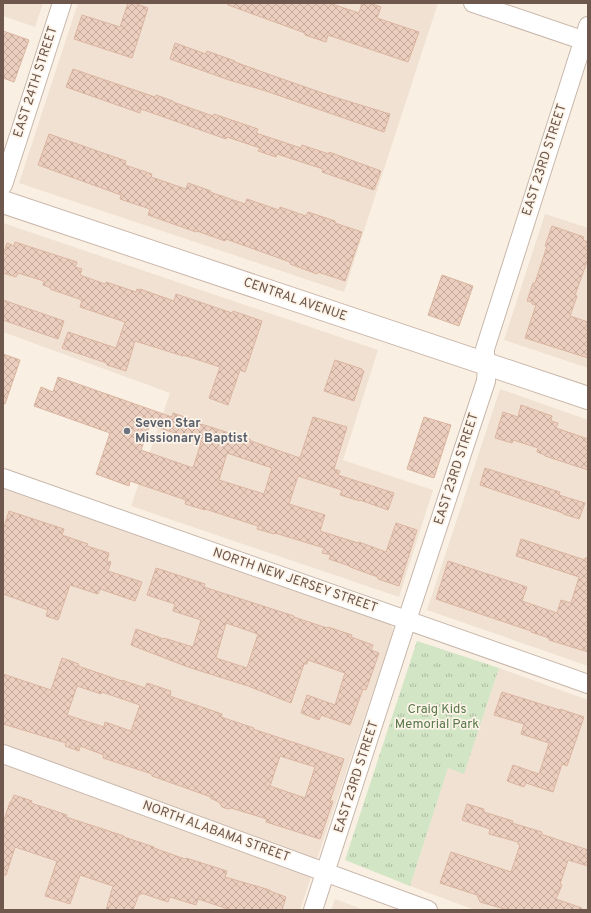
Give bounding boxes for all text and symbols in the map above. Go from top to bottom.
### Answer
street label: EAST 24TH STREET [10,24,62,140]
street label: EAST 23RD STREET [519,102,571,218]
street label: CENTRAL AVENUE [241,275,349,325]
street label: EAST 23RD STREET [431,411,483,527]
place label: Seven Star Missionary Baptist [135,416,248,447]
marker: Seven Star Missionary Baptist [122,426,132,436]
street label: NORTH NEW JERSEY STREET [210,545,380,617]
park label: Craig Kids Memorial Park [395,702,479,733]
street label: EAST 23RD STREET [331,719,383,835]
street label: NORTH ALABAMA STREET [140,798,292,866]

